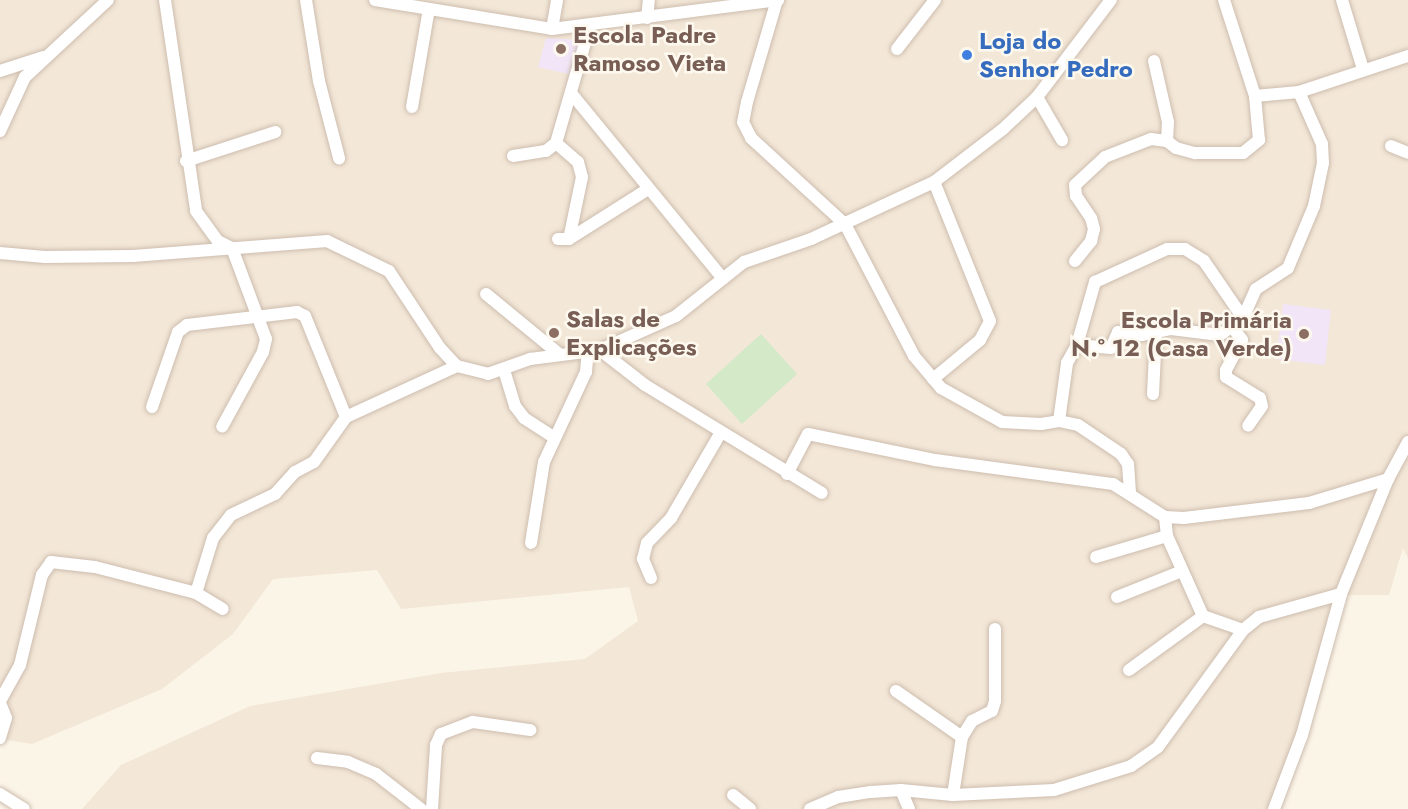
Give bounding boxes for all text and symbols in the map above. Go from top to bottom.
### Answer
place label: Escola Padre Ramoso Vieta [573,21,726,77]
place label: Loja do Senhor Pedro [979,27,1133,83]
marker: Escola Padre Ramoso Vieta [554,42,568,56]
marker: Loja do Senhor Pedro [960,48,974,62]
place label: Salas de Explicações [566,305,697,361]
place label: Escola Primária N.º 12 (Casa Verde) [1071,306,1292,362]
marker: Salas de Explicações [547,326,561,340]
marker: Escola Primária N.º 12 (Casa Verde) [1297,327,1311,341]

